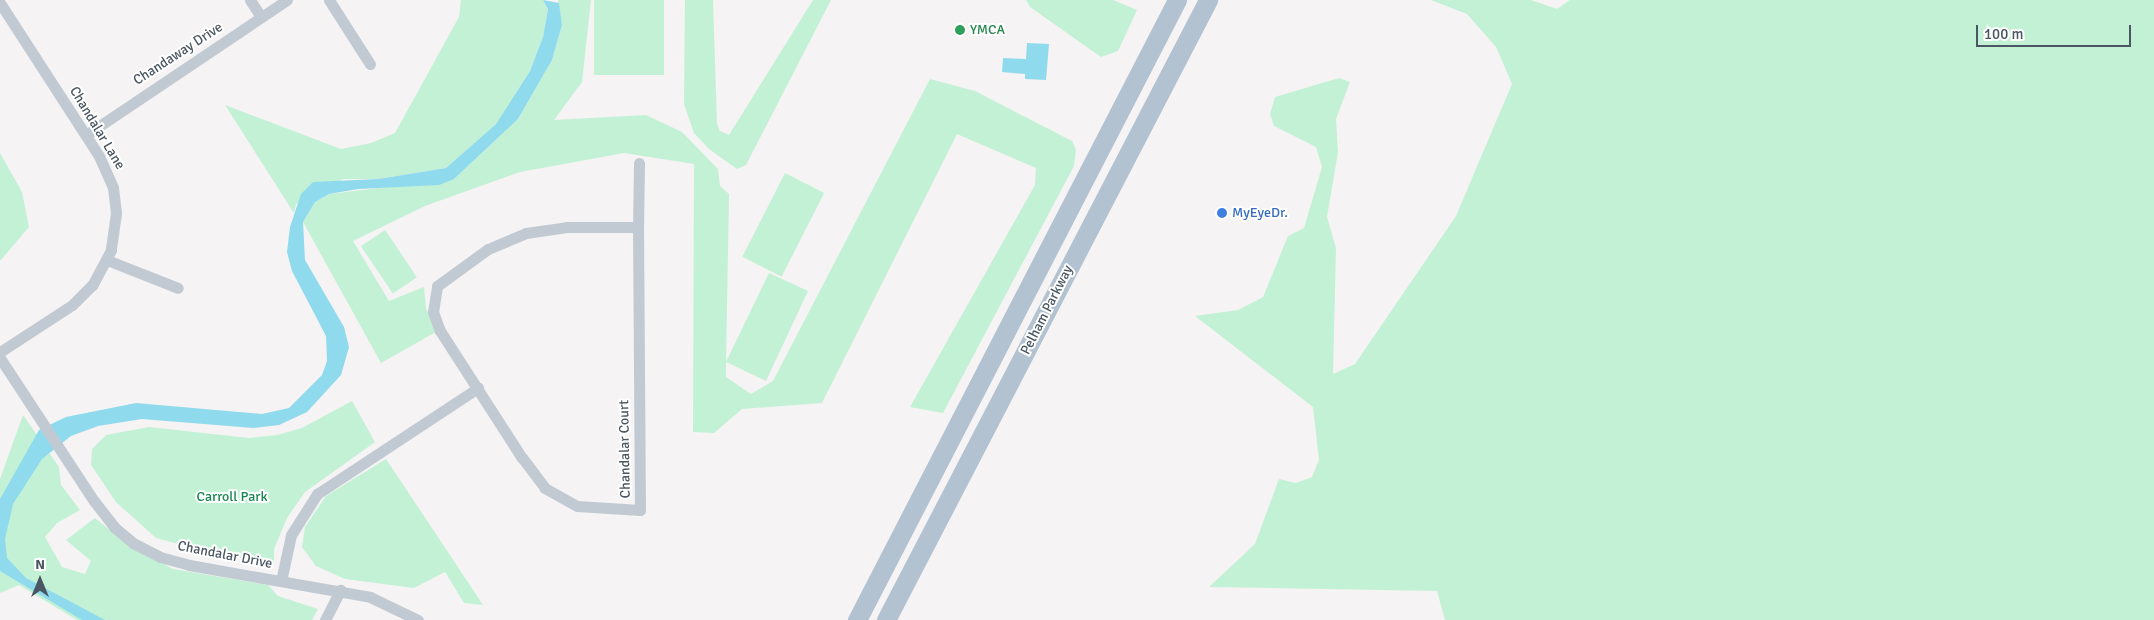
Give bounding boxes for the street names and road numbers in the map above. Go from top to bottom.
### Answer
street label: Chandaway Drive [130,19,226,89]
street label: Chandalar Lane [66,84,128,172]
street label: Pelham Parkway [1017,263,1077,357]
street label: Chandalar Court [616,400,634,498]
street label: Chandalar Drive [176,538,274,572]

